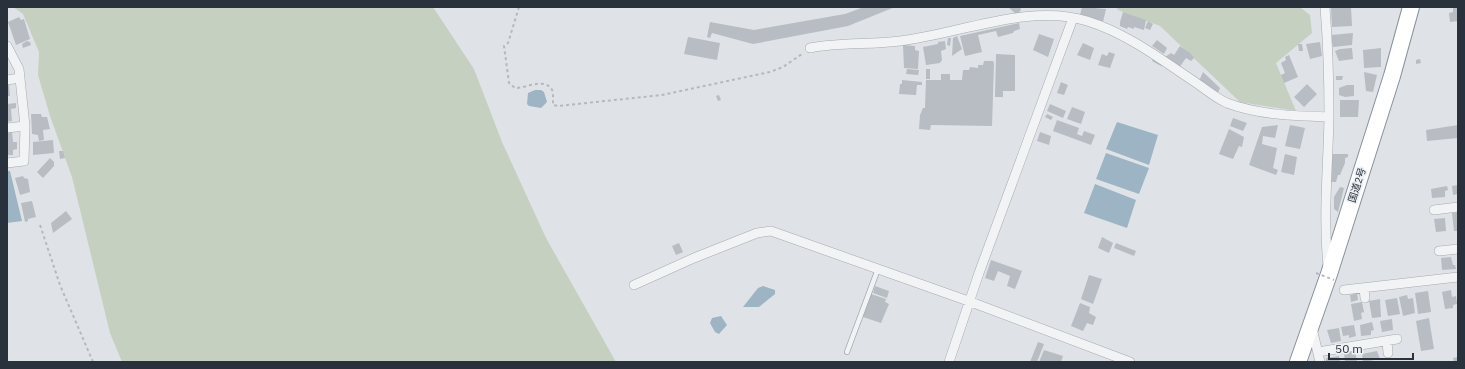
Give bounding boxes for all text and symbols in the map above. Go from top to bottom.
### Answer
street label: 国道2号 [1345,166,1369,204]
scale bar [1329,335,1413,361]
text: 50 m [1335,341,1363,356]

